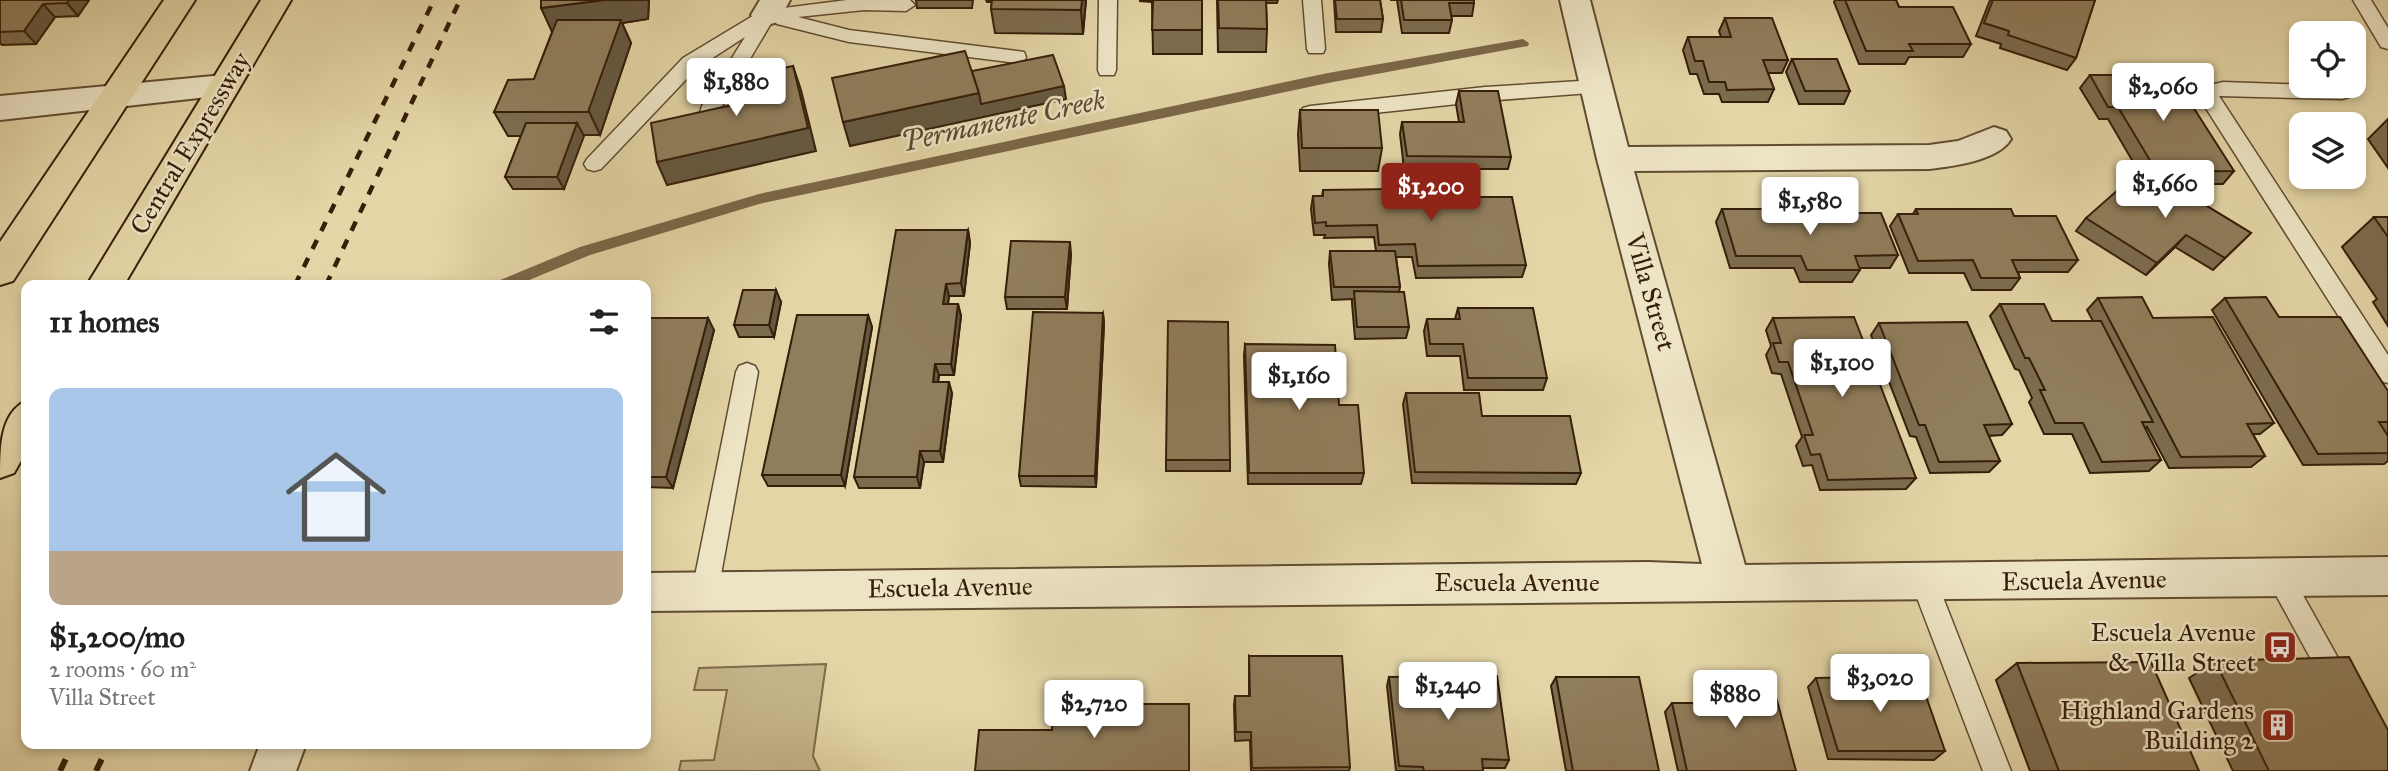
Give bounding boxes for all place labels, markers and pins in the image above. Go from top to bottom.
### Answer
pin: $1,880 [679,58,793,118]
pin: $2,060 [2106,64,2220,123]
pin: $1,660 [2108,160,2222,220]
pin: $1,200 [1374,164,1488,223]
pin: $1,580 [1753,177,1867,237]
pin: $1,100 [1785,340,1899,399]
pin: $1,160 [1242,352,1356,412]
place label: Escuela Avenue & Villa Street [2091,616,2256,678]
bus stop icon: Escuela Avenue & Villa Street [2261,628,2299,666]
pin: $3,020 [1823,654,1937,714]
pin: $1,240 [1391,662,1505,722]
pin: $880 [1694,670,1776,730]
pin: $2,720 [1037,680,1151,740]
place label: Highland Gardens Building 2 [2060,694,2254,756]
building icon: Highland Gardens Building 2 [2259,706,2297,744]

